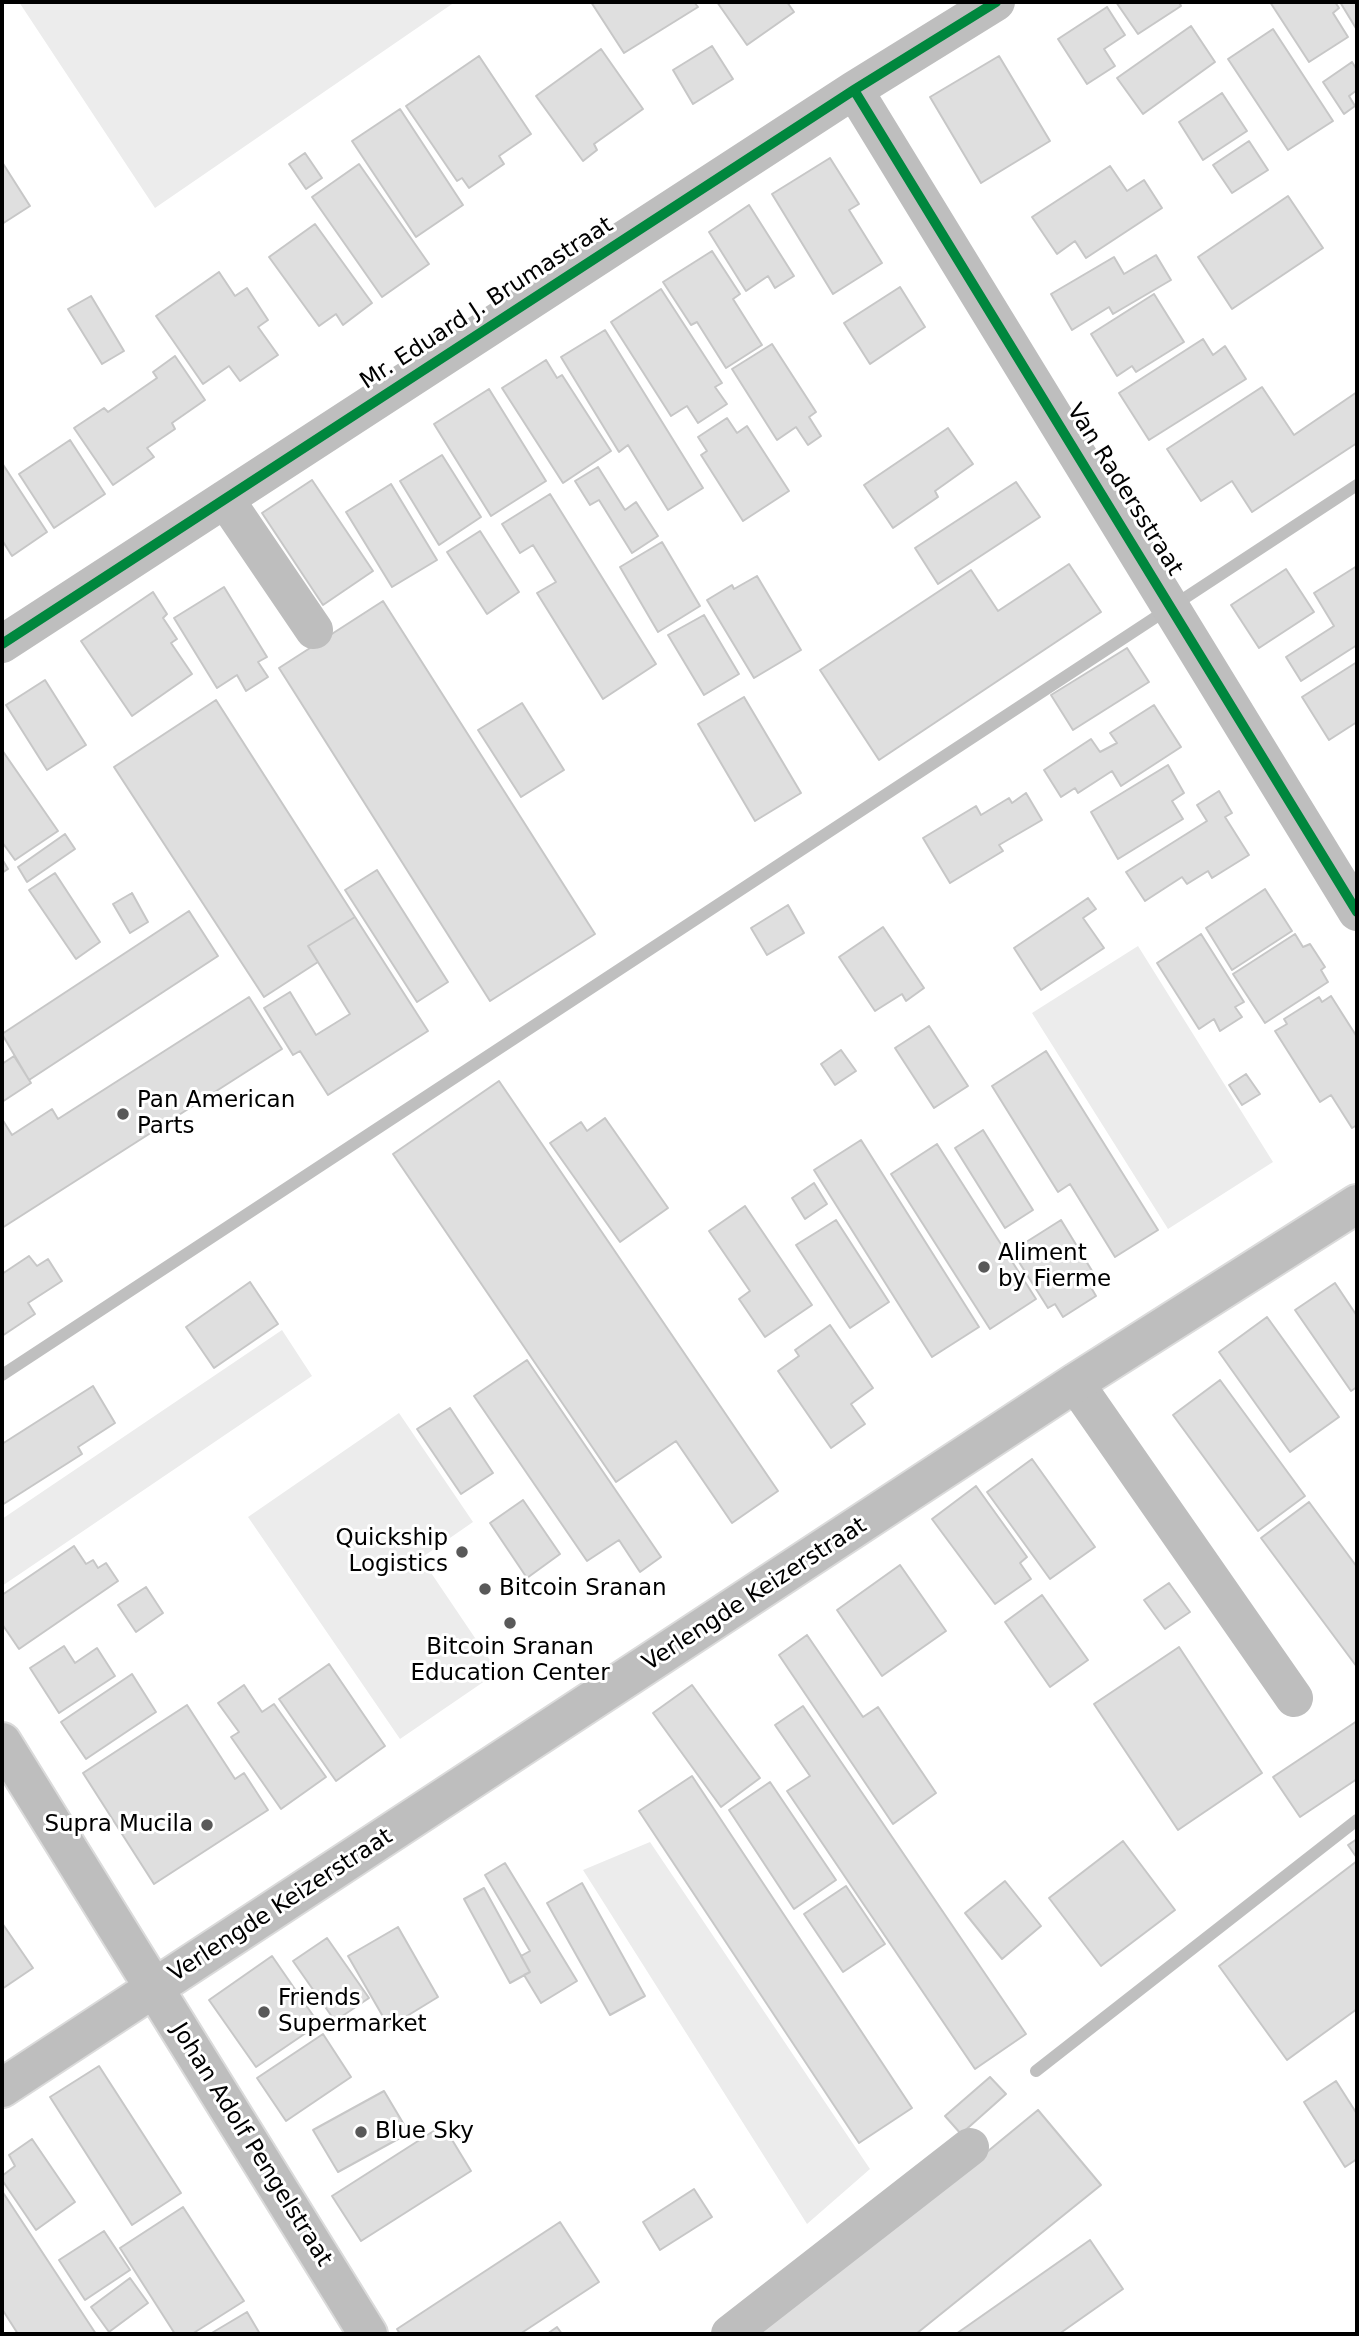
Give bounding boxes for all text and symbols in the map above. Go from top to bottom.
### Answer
street label: Mr. Eduard J. Brumastraat [355,212,619,396]
street label: Van Radersstraat [1060,399,1188,581]
place label: Pan American Parts [137,1087,295,1141]
marker: Pan American Parts [115,1106,131,1122]
place label: Aliment by Fierme [998,1240,1111,1294]
marker: Aliment by Fierme [976,1259,992,1275]
street label: Verlengde Keizerstraat [638,1512,872,1678]
place label: Quickship Logistics [335,1525,448,1579]
marker: Quickship Logistics [454,1544,470,1560]
place label: Bitcoin Sranan [499,1575,667,1603]
marker: Bitcoin Sranan [477,1581,493,1597]
marker: Bitcoin Sranan Education Center [502,1615,518,1631]
place label: Bitcoin Sranan Education Center [410,1634,610,1688]
place label: Supra Mucila [44,1811,193,1839]
marker: Supra Mucila [199,1817,215,1833]
street label: Verlengde Keizerstraat [164,1823,398,1989]
place label: Friends Supermarket [278,1985,427,2039]
marker: Friends Supermarket [256,2004,272,2020]
street label: Johan Adolf Pengelstraat [165,2018,337,2272]
place label: Blue Sky [375,2118,474,2146]
marker: Blue Sky [353,2124,369,2140]

